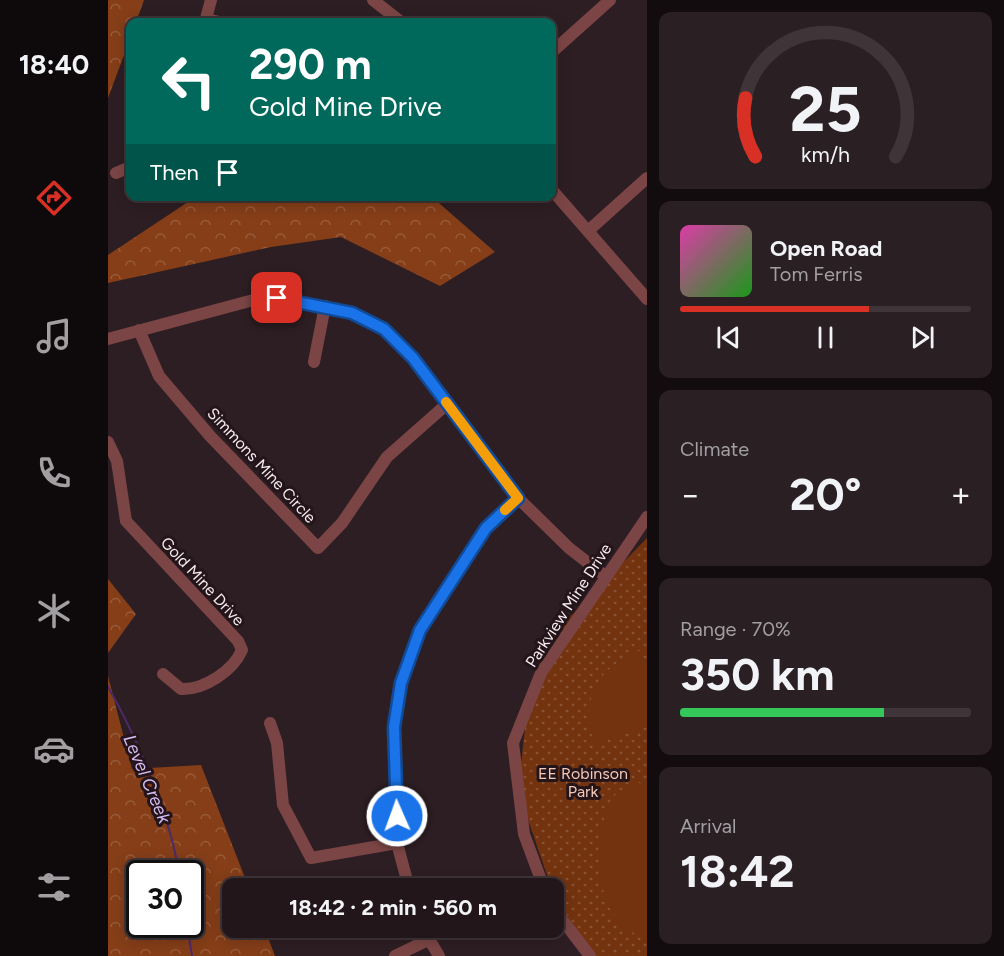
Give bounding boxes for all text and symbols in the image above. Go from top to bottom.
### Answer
text: 290 m [249,39,372,90]
icon: left [150,42,228,120]
text: 18:40 [19,48,89,81]
text: 25 [789,73,862,148]
text: Gold Mine Drive [249,90,442,123]
text: km/h [801,143,850,168]
icon: arrive [211,156,244,189]
text: Then [150,159,199,186]
icon: directions [33,177,75,219]
text: Open Road [770,235,882,262]
text: Tom Ferris [770,262,863,286]
pin [251,272,302,323]
icon: arrive [260,281,293,314]
icon: music [33,315,75,357]
icon: previous [712,321,745,354]
icon: pause [809,321,842,354]
icon: next [906,321,939,354]
street label: Simmons Mine Circle [203,404,320,527]
text: Climate [680,437,749,461]
icon: phone [33,452,75,494]
text: 20° [789,467,862,521]
text: − [680,475,701,514]
text: + [950,475,971,514]
street label: Gold Mine Drive [157,533,249,630]
street label: Parkview Mine Drive [521,540,616,671]
icon: climate [33,590,75,632]
text: Range · 70% [680,617,791,641]
text: 350 km [680,647,835,701]
icon: car [33,728,75,770]
water label: Level Creek [118,731,176,828]
park label: EE Robinson Park [538,764,628,801]
position arrow [365,784,429,848]
text: Arrival [680,814,736,838]
text: 18:42 [680,844,795,898]
speed limit sign: 30 [126,860,204,938]
icon: filters [33,866,75,908]
text: 18:42 · 2 min · 560 m [289,894,497,921]

